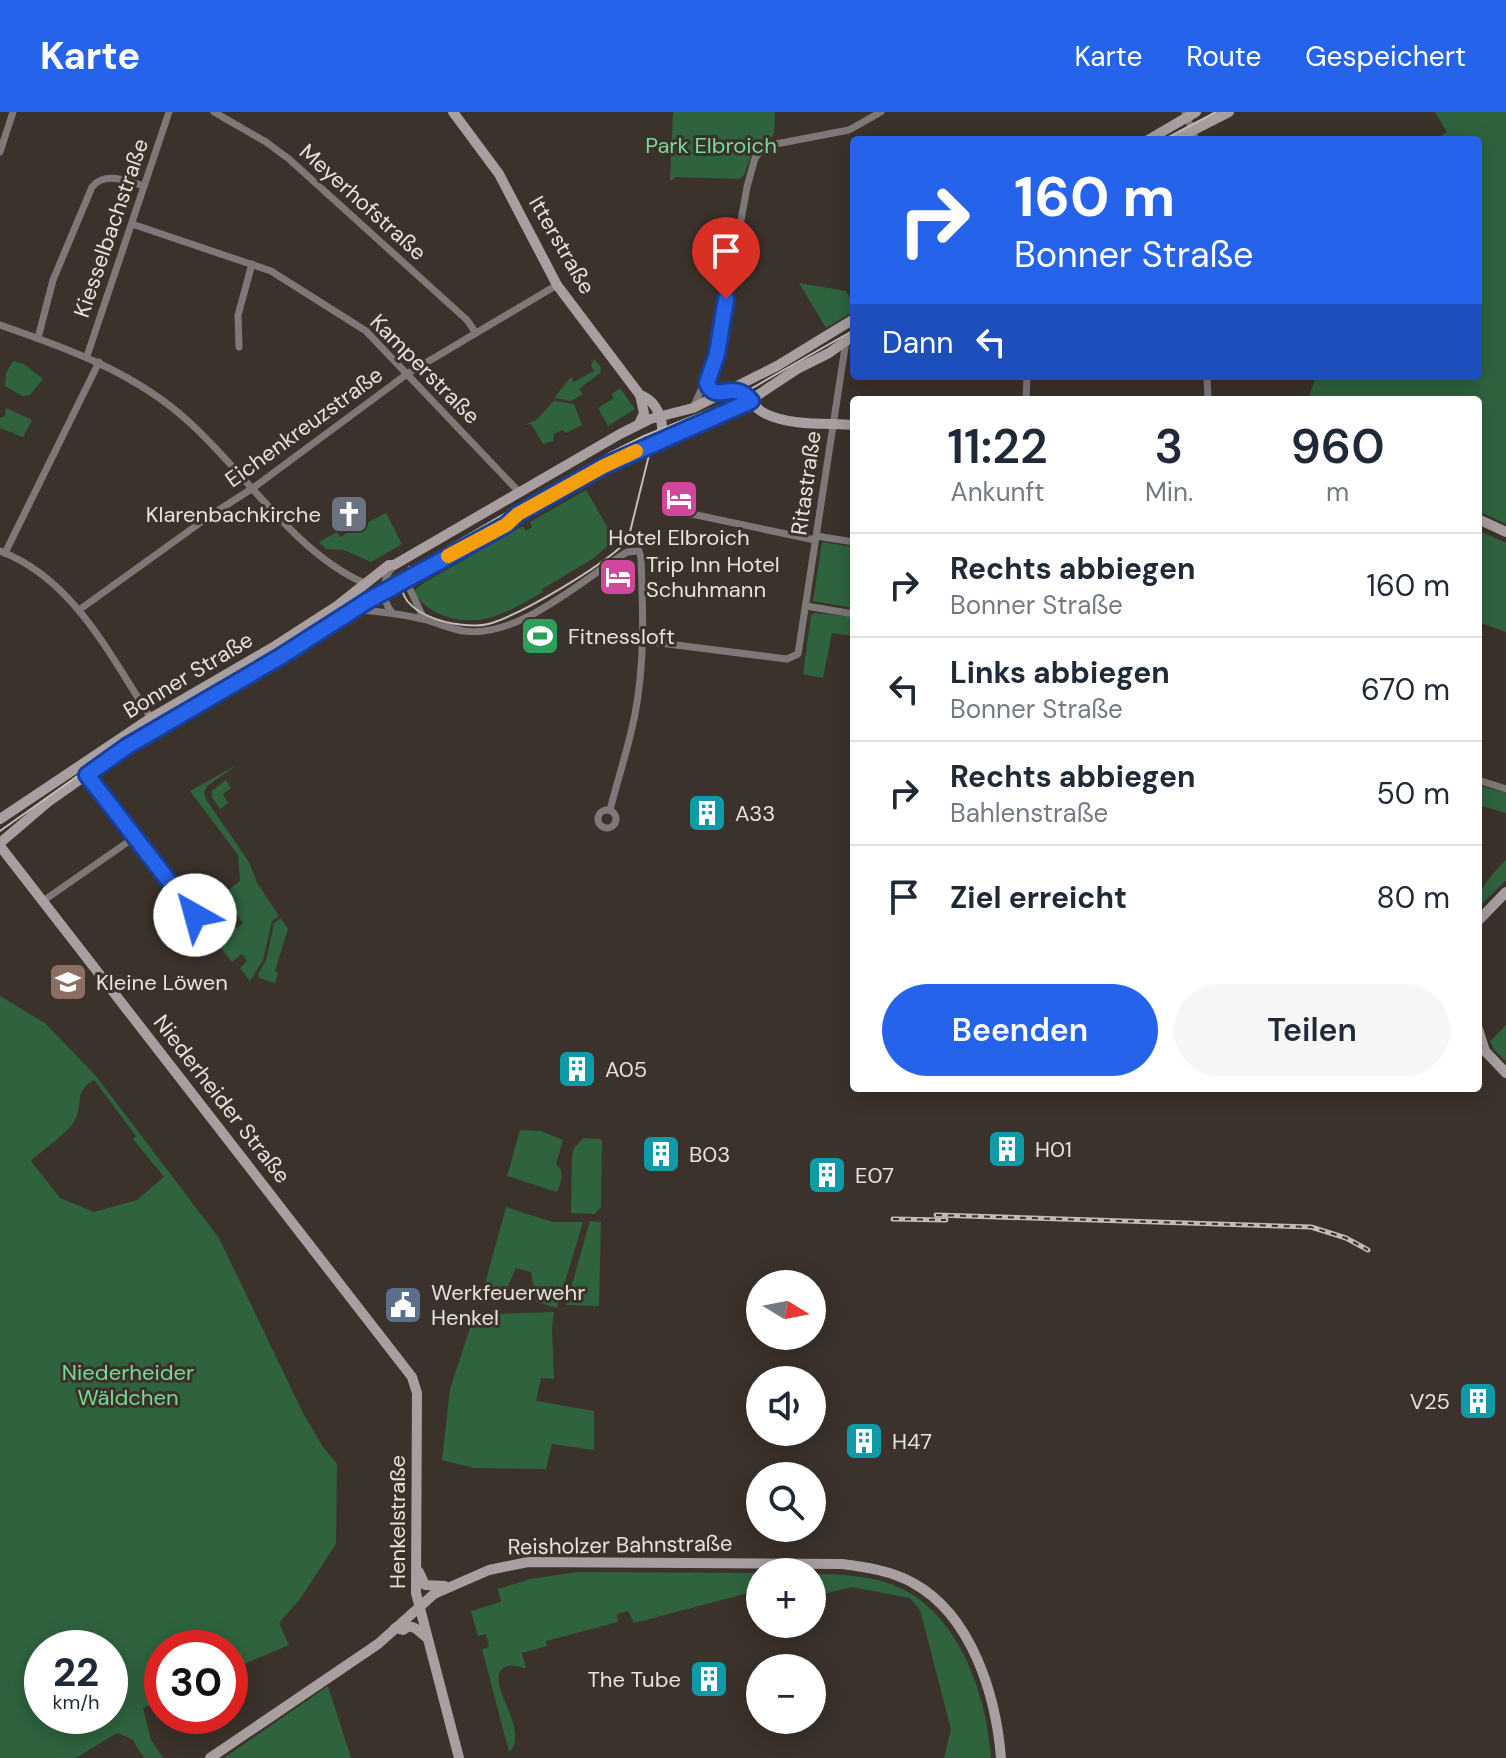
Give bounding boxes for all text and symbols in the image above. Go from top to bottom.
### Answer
text: Karte [40,31,140,81]
text: Karte [1075,38,1142,75]
text: Route [1186,38,1261,75]
text: Gespeichert [1305,38,1466,75]
park label: Park Elbroich [645,131,777,160]
street label: Kiesselbachstraße [67,135,155,321]
street label: Meyerhofstraße [293,137,433,267]
text: 160 m [1014,160,1175,233]
icon: right [882,168,986,272]
street label: Itterstraße [522,191,602,299]
pin [692,217,760,299]
icon: arrive [704,229,748,273]
text: Bonner Straße [1014,231,1253,278]
street label: Kamperstraße [364,308,486,430]
icon: left [969,320,1013,364]
text: Dann [882,323,953,362]
street label: Eichenkreuzstraße [219,360,389,494]
text: 11:22 [947,415,1048,478]
text: 3 [1155,415,1183,478]
text: 960 [1290,415,1385,478]
street label: Ritastraße [784,429,828,537]
text: Ankunft [950,475,1045,509]
text: Min. [1145,475,1193,509]
text: m [1326,475,1349,509]
hotel icon: Hotel Elbroich [658,478,700,520]
church icon: Klarenbachkirche [328,493,370,535]
place label: Klarenbachkirche [146,500,321,529]
place label: Hotel Elbroich [608,523,750,552]
text: Rechts abbiegen [950,549,1195,588]
place label: Trip Inn Hotel Schuhmann [646,550,780,604]
hotel icon: Trip Inn Hotel Schuhmann [597,556,639,598]
icon: right [882,563,926,607]
text: 160 m [1367,566,1450,605]
text: Bonner Straße [950,588,1123,622]
sports icon: Fitnessloft [519,615,561,657]
place label: Fitnessloft [568,622,675,651]
street label: Bonner Straße [118,625,258,725]
text: Links abbiegen [950,653,1170,692]
icon: left [882,667,926,711]
text: 670 m [1361,670,1450,709]
text: Bonner Straße [950,692,1123,726]
text: Rechts abbiegen [950,757,1195,796]
icon: right [882,771,926,815]
text: 50 m [1376,774,1450,813]
building icon: A33 [686,792,728,834]
text: Bahlenstraße [950,796,1108,830]
place label: A33 [735,799,775,828]
position arrow [153,873,237,957]
icon: arrive [882,875,926,919]
text: Ziel erreicht [950,878,1127,917]
text: 80 m [1377,878,1450,917]
school or university icon: Kleine Löwen [47,961,89,1003]
place label: Kleine Löwen [96,968,228,997]
button: Beenden [882,984,1158,1076]
button: Teilen [1174,984,1450,1076]
street label: Niederheider Straße [147,1009,297,1189]
building icon: A05 [556,1048,598,1090]
place label: A05 [605,1055,647,1084]
building icon: H01 [986,1128,1028,1170]
building icon: B03 [640,1133,682,1175]
place label: H01 [1035,1135,1072,1164]
place label: B03 [689,1140,730,1169]
building icon: E07 [806,1154,848,1196]
place label: E07 [855,1161,894,1190]
north arrow [746,1270,826,1350]
map controls [746,1270,826,1734]
place label: Werkfeuerwehr Henkel [431,1278,585,1332]
public building icon: Werkfeuerwehr Henkel [382,1284,424,1326]
park label: Niederheider Wäldchen [62,1358,194,1412]
button: sound [746,1366,826,1446]
building icon: V25 [1457,1380,1499,1422]
place label: V25 [1410,1387,1450,1416]
building icon: H47 [843,1420,885,1462]
place label: H47 [892,1427,932,1456]
street label: Henkelstraße [383,1455,412,1589]
button: search [746,1462,826,1542]
street label: Reisholzer Bahnstraße [507,1529,733,1561]
button: + [746,1558,826,1638]
speed limit sign: 30 [144,1630,248,1734]
text: 22 [53,1646,99,1698]
button: − [746,1654,826,1734]
building icon: The Tube [688,1658,730,1700]
place label: The Tube [588,1665,681,1694]
text: km/h [52,1689,100,1715]

